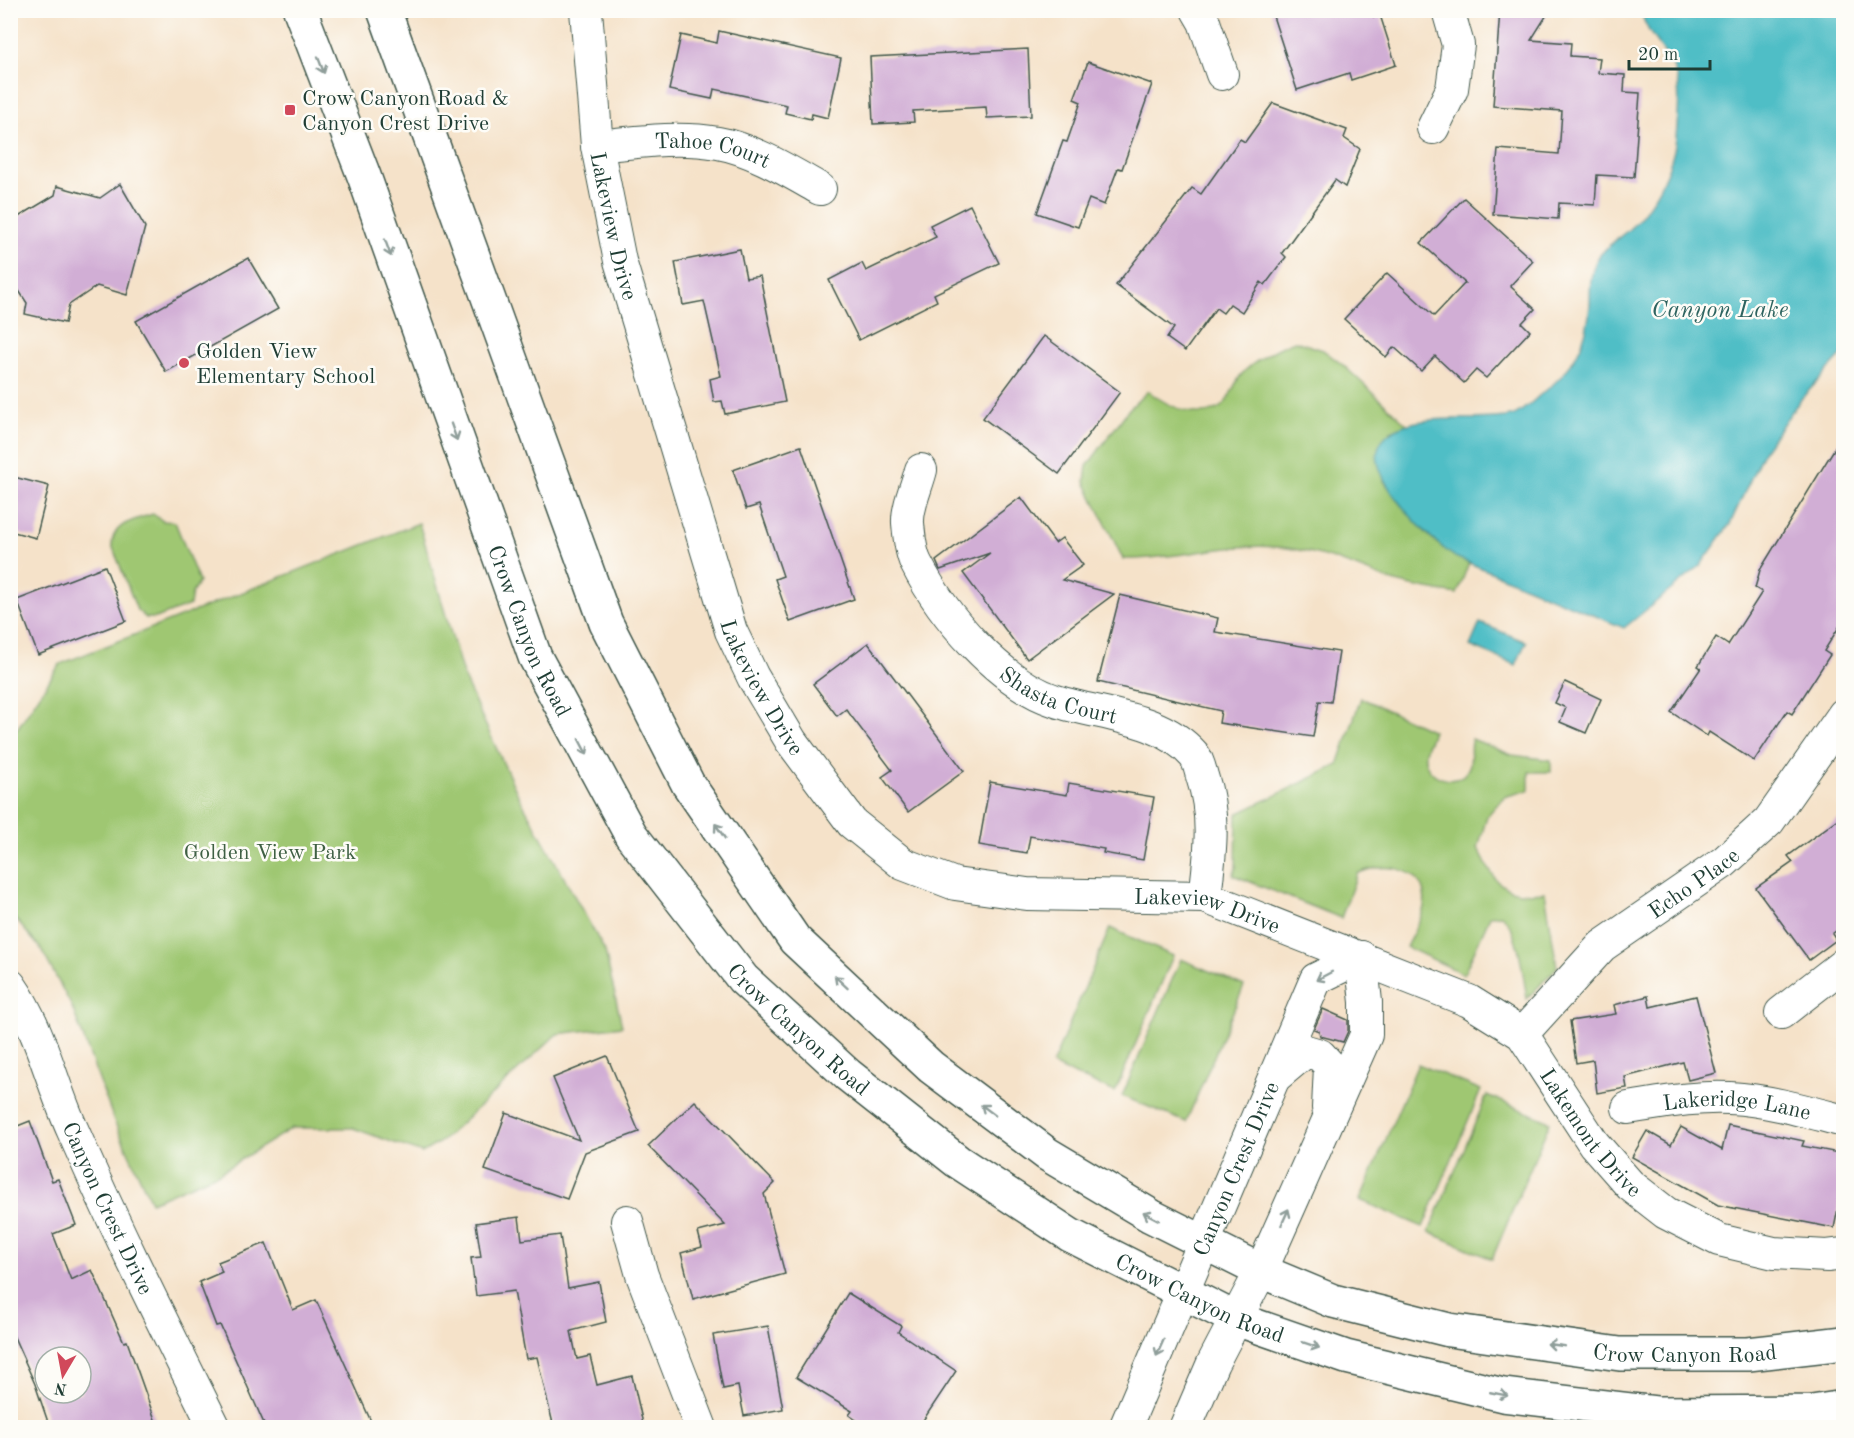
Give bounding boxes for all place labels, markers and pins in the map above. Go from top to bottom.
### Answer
place label: Crow Canyon Road & Canyon Crest Drive [302,88,509,135]
marker: Crow Canyon Road & Canyon Crest Drive [283,103,297,117]
place label: Golden View Elementary School [196,341,375,388]
marker: Golden View Elementary School [177,356,191,370]

